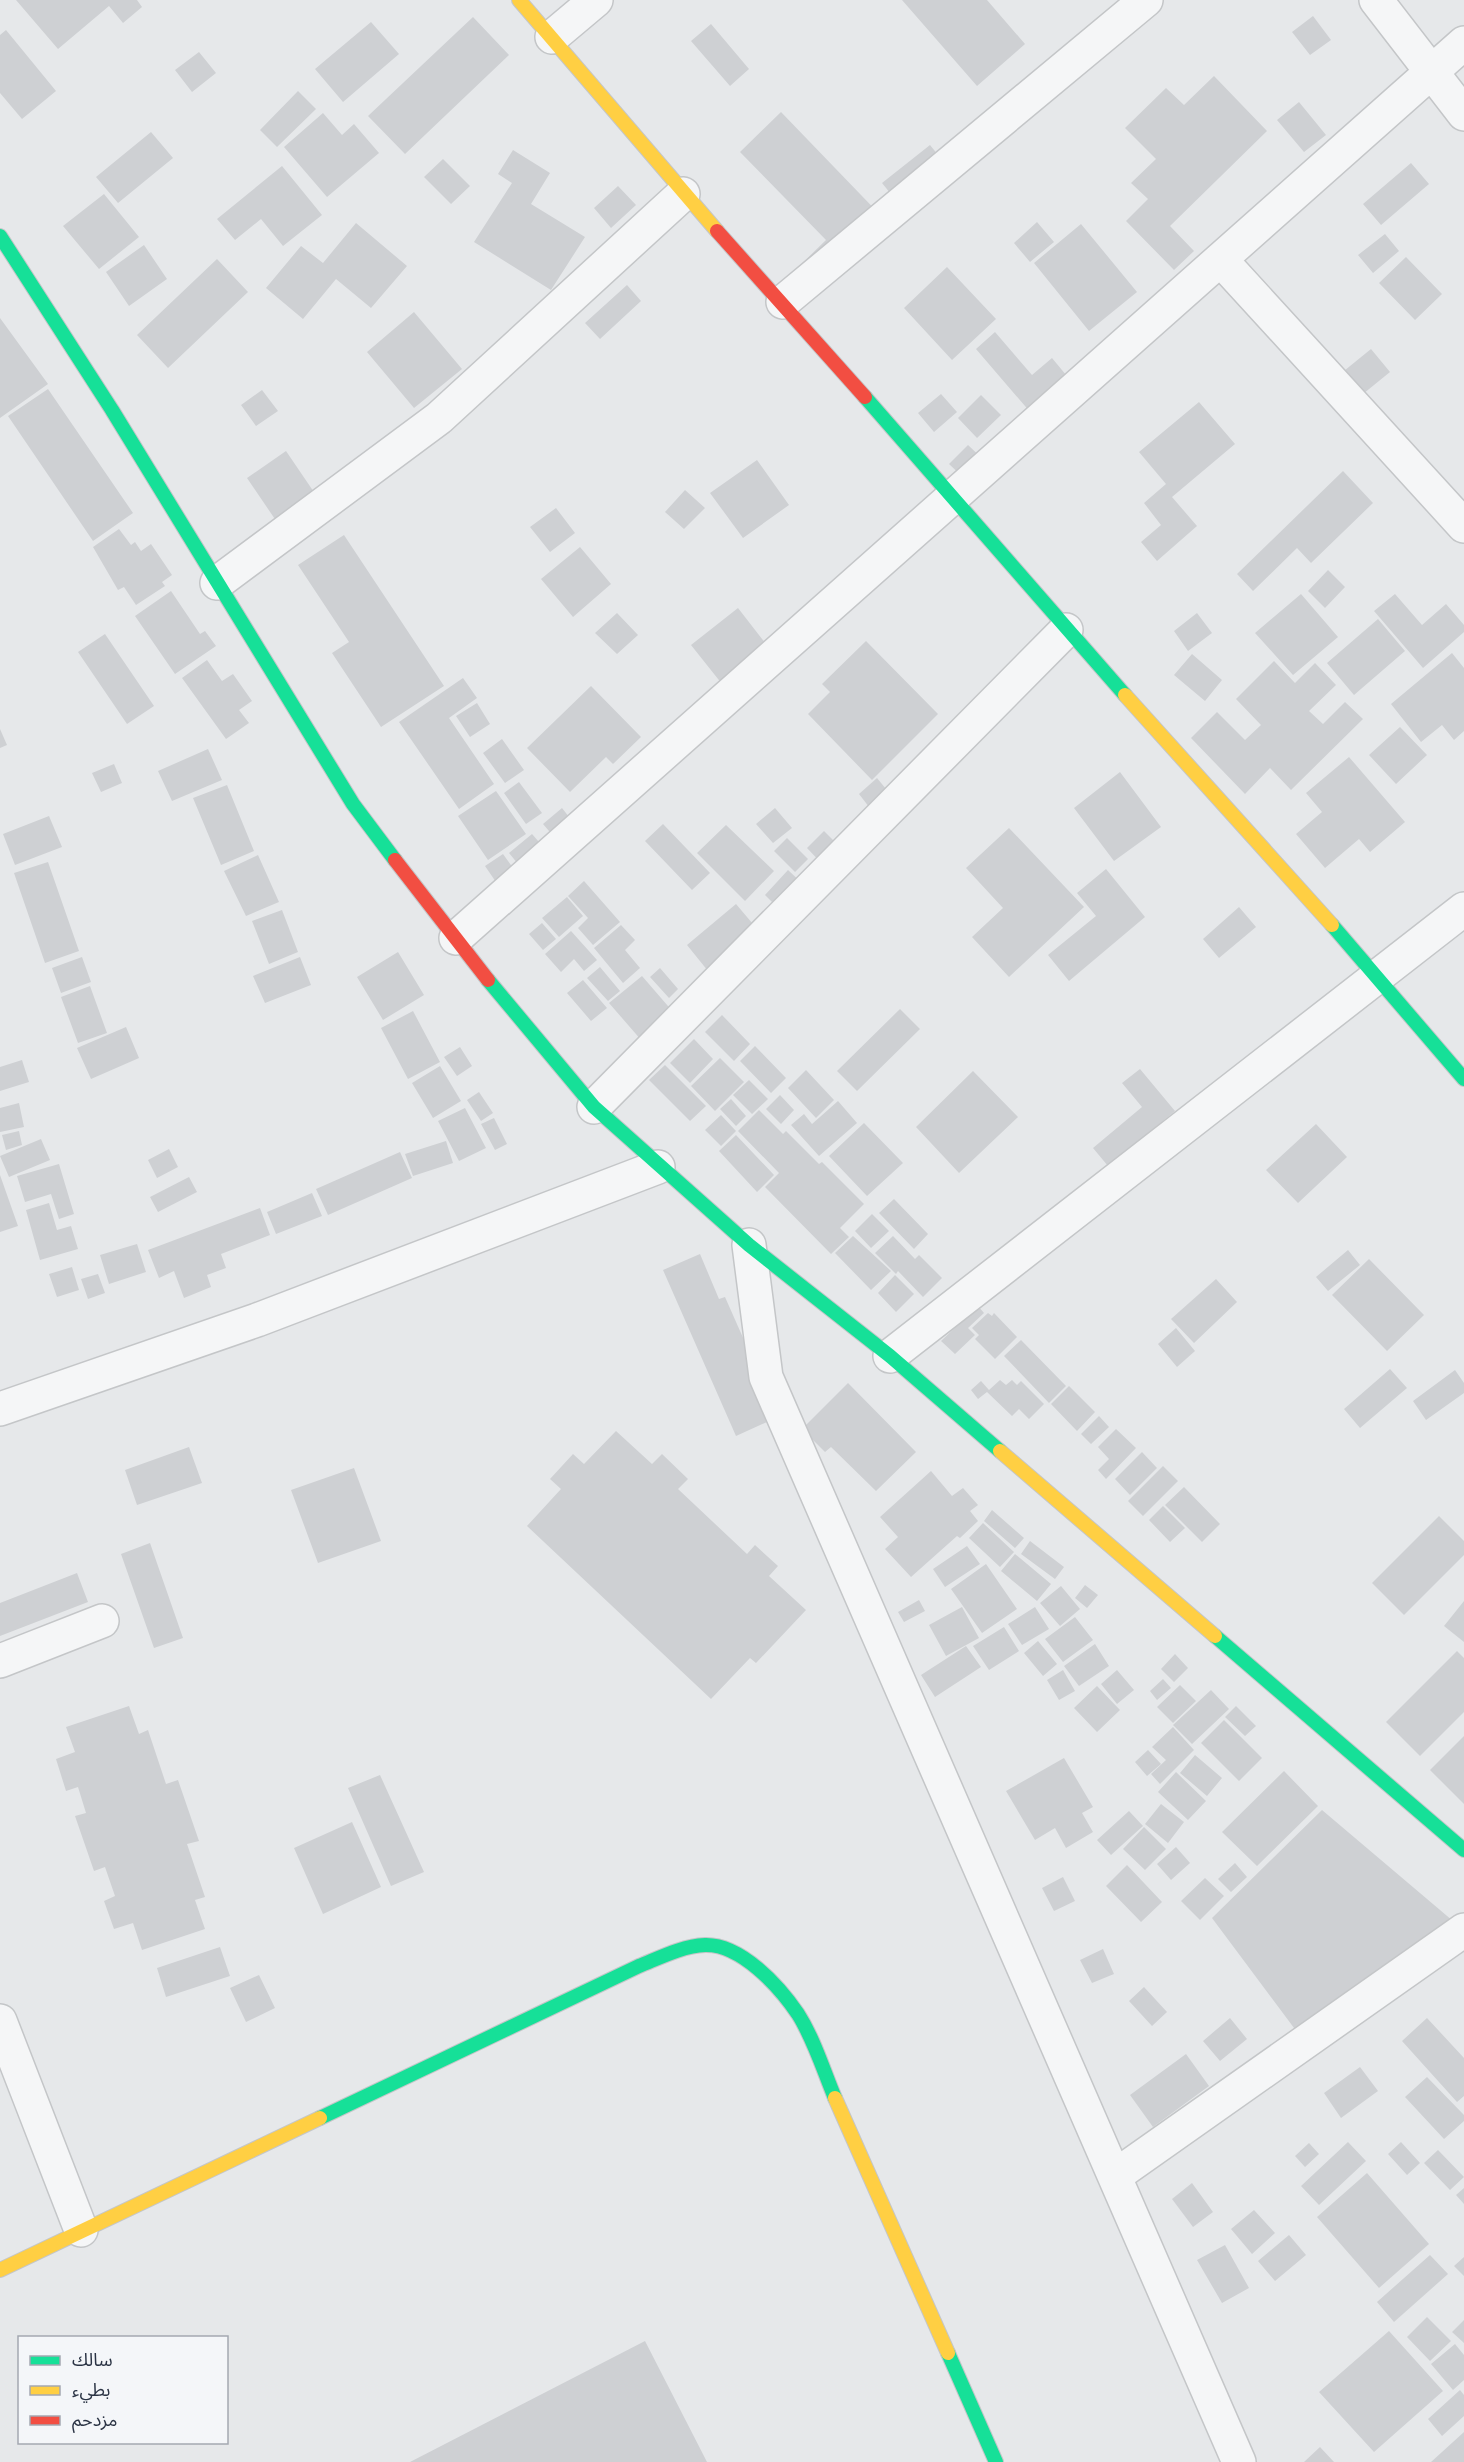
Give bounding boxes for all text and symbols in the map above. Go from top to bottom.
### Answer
legend [18,2336,228,2444]
text: سالك [72,2350,113,2370]
text: بطيء [72,2380,110,2403]
text: مزدحم [72,2410,117,2433]

